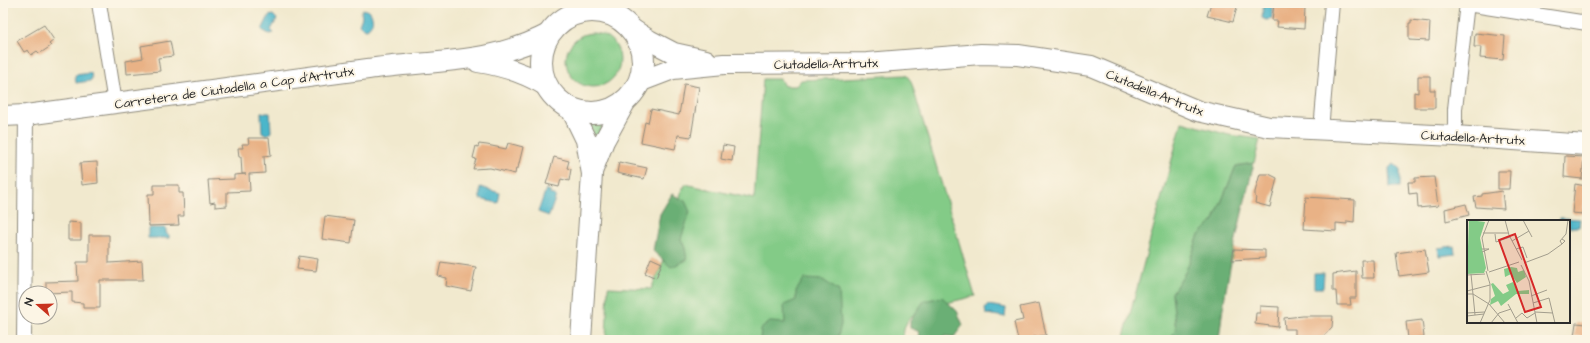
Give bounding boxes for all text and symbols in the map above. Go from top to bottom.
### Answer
street label: Ciutadella-Artrutx [774,54,879,74]
street label: Carretera de Ciutadella a Cap d'Artrutx [113,62,356,114]
street label: Ciutadella-Artrutx [1103,65,1207,121]
street label: Ciutadella-Artrutx [1421,126,1526,150]
inset map [1467,220,1570,323]
north arrow [18,285,58,325]
text: N [21,296,37,308]

